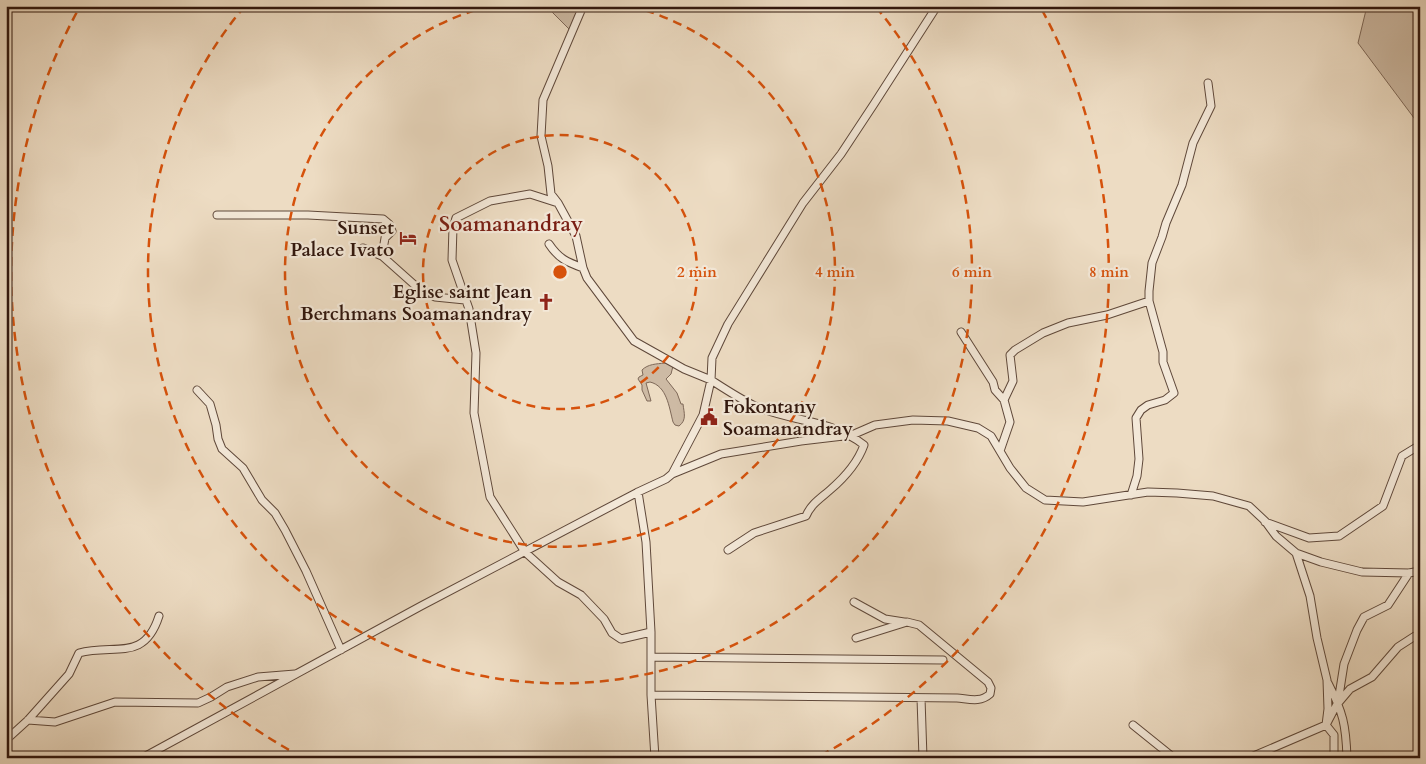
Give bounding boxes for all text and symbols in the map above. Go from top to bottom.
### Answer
district label: Soamanandray [439,210,583,239]
place label: Sunset Palace Ivato [290,215,394,263]
hotel icon: Sunset Palace Ivato [398,228,418,248]
text: 2 min [677,262,717,282]
text: 4 min [815,262,855,282]
text: 6 min [952,262,992,282]
text: 8 min [1089,262,1129,282]
centre of rings [551,263,569,281]
place label: Eglise saint Jean Berchmans Soamanandray [300,279,533,327]
church icon: Eglise saint Jean Berchmans Soamanandray [536,292,556,312]
place label: Fokontany Soamanandray [723,394,853,442]
public building icon: Fokontany Soamanandray [699,407,719,427]

